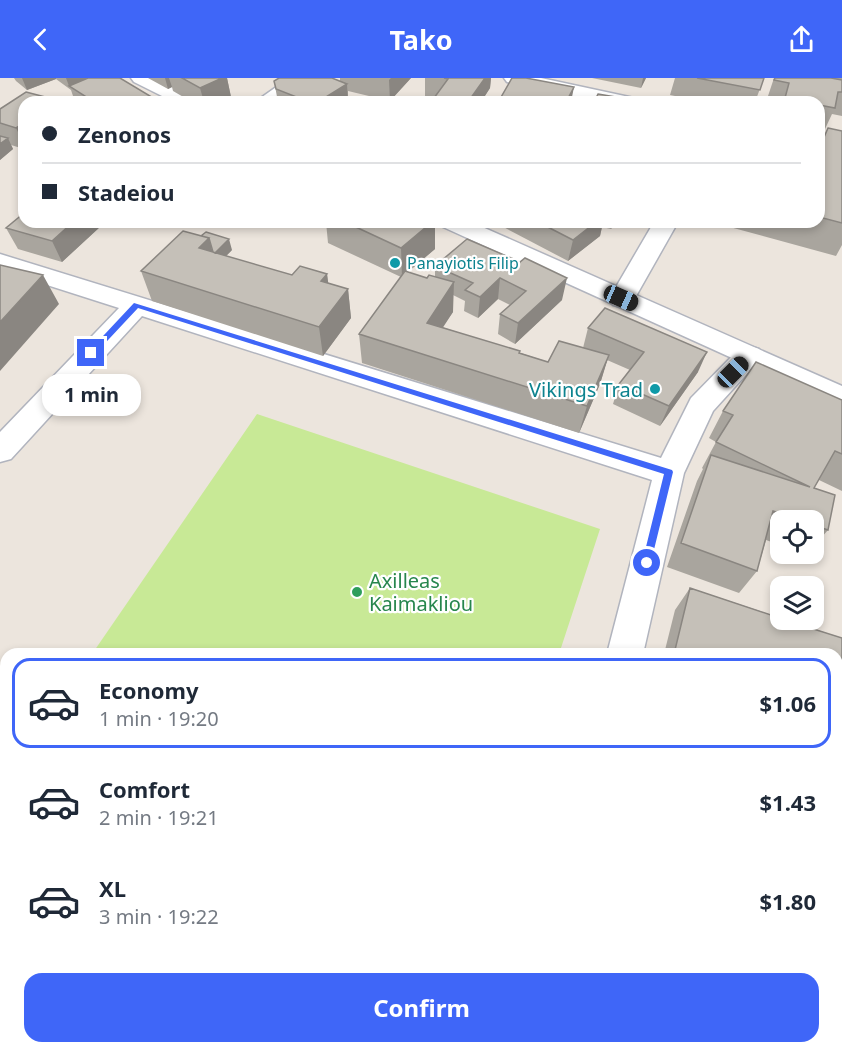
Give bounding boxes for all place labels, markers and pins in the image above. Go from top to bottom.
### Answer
place label: Panayiotis Filip [407,252,519,274]
marker: Panayiotis Filip [388,256,402,270]
place label: Vikings Trad [529,376,643,403]
marker: Vikings Trad [648,382,662,396]
place label: Axilleas Kaimakliou [369,567,473,617]
marker: Axilleas Kaimakliou [350,585,364,599]

